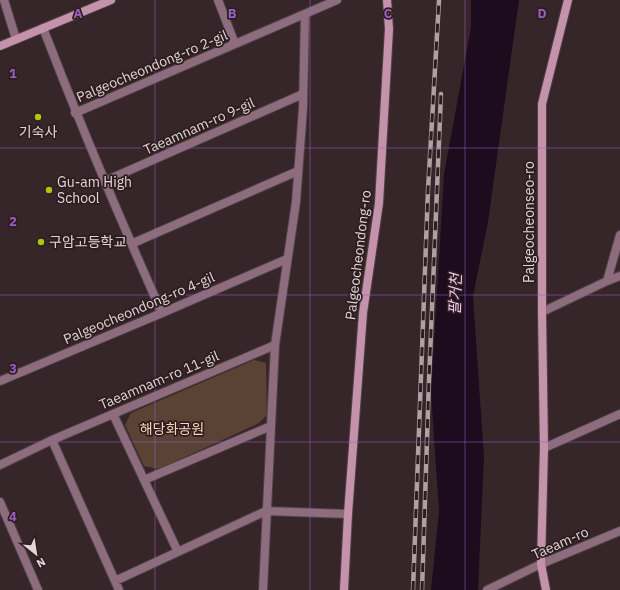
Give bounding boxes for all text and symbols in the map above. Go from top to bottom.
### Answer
text: A [74,5,83,22]
text: B [228,5,237,22]
text: C [384,5,393,22]
text: D [537,5,547,22]
street label: Palgeocheondong-ro 2-gil [74,26,231,106]
text: 1 [9,65,17,82]
street label: Taeamnam-ro 9-gil [141,93,258,159]
marker: 기숙사 [33,112,43,122]
place label: 기숙사 [19,123,57,141]
street label: Palgeocheonseo-ro [520,161,538,283]
place label: Gu-am High School [57,173,132,207]
marker: Gu-am High School [44,185,54,195]
street label: Palgeocheondong-ro [341,189,375,321]
text: 2 [9,213,17,230]
place label: 구암고등학교 [49,233,126,251]
marker: 구암고등학교 [36,237,46,247]
street label: Palgeocheondong-ro 4-gil [61,268,218,348]
water label: 팔거천 [445,271,465,315]
street label: Taeamnam-ro 11-gil [96,347,222,413]
text: 3 [9,360,17,377]
park label: 해당화공원 [140,420,204,438]
text: 4 [9,508,17,525]
street label: Taeam-ro [529,522,591,564]
north arrow [16,534,56,574]
text: N [34,555,48,571]

